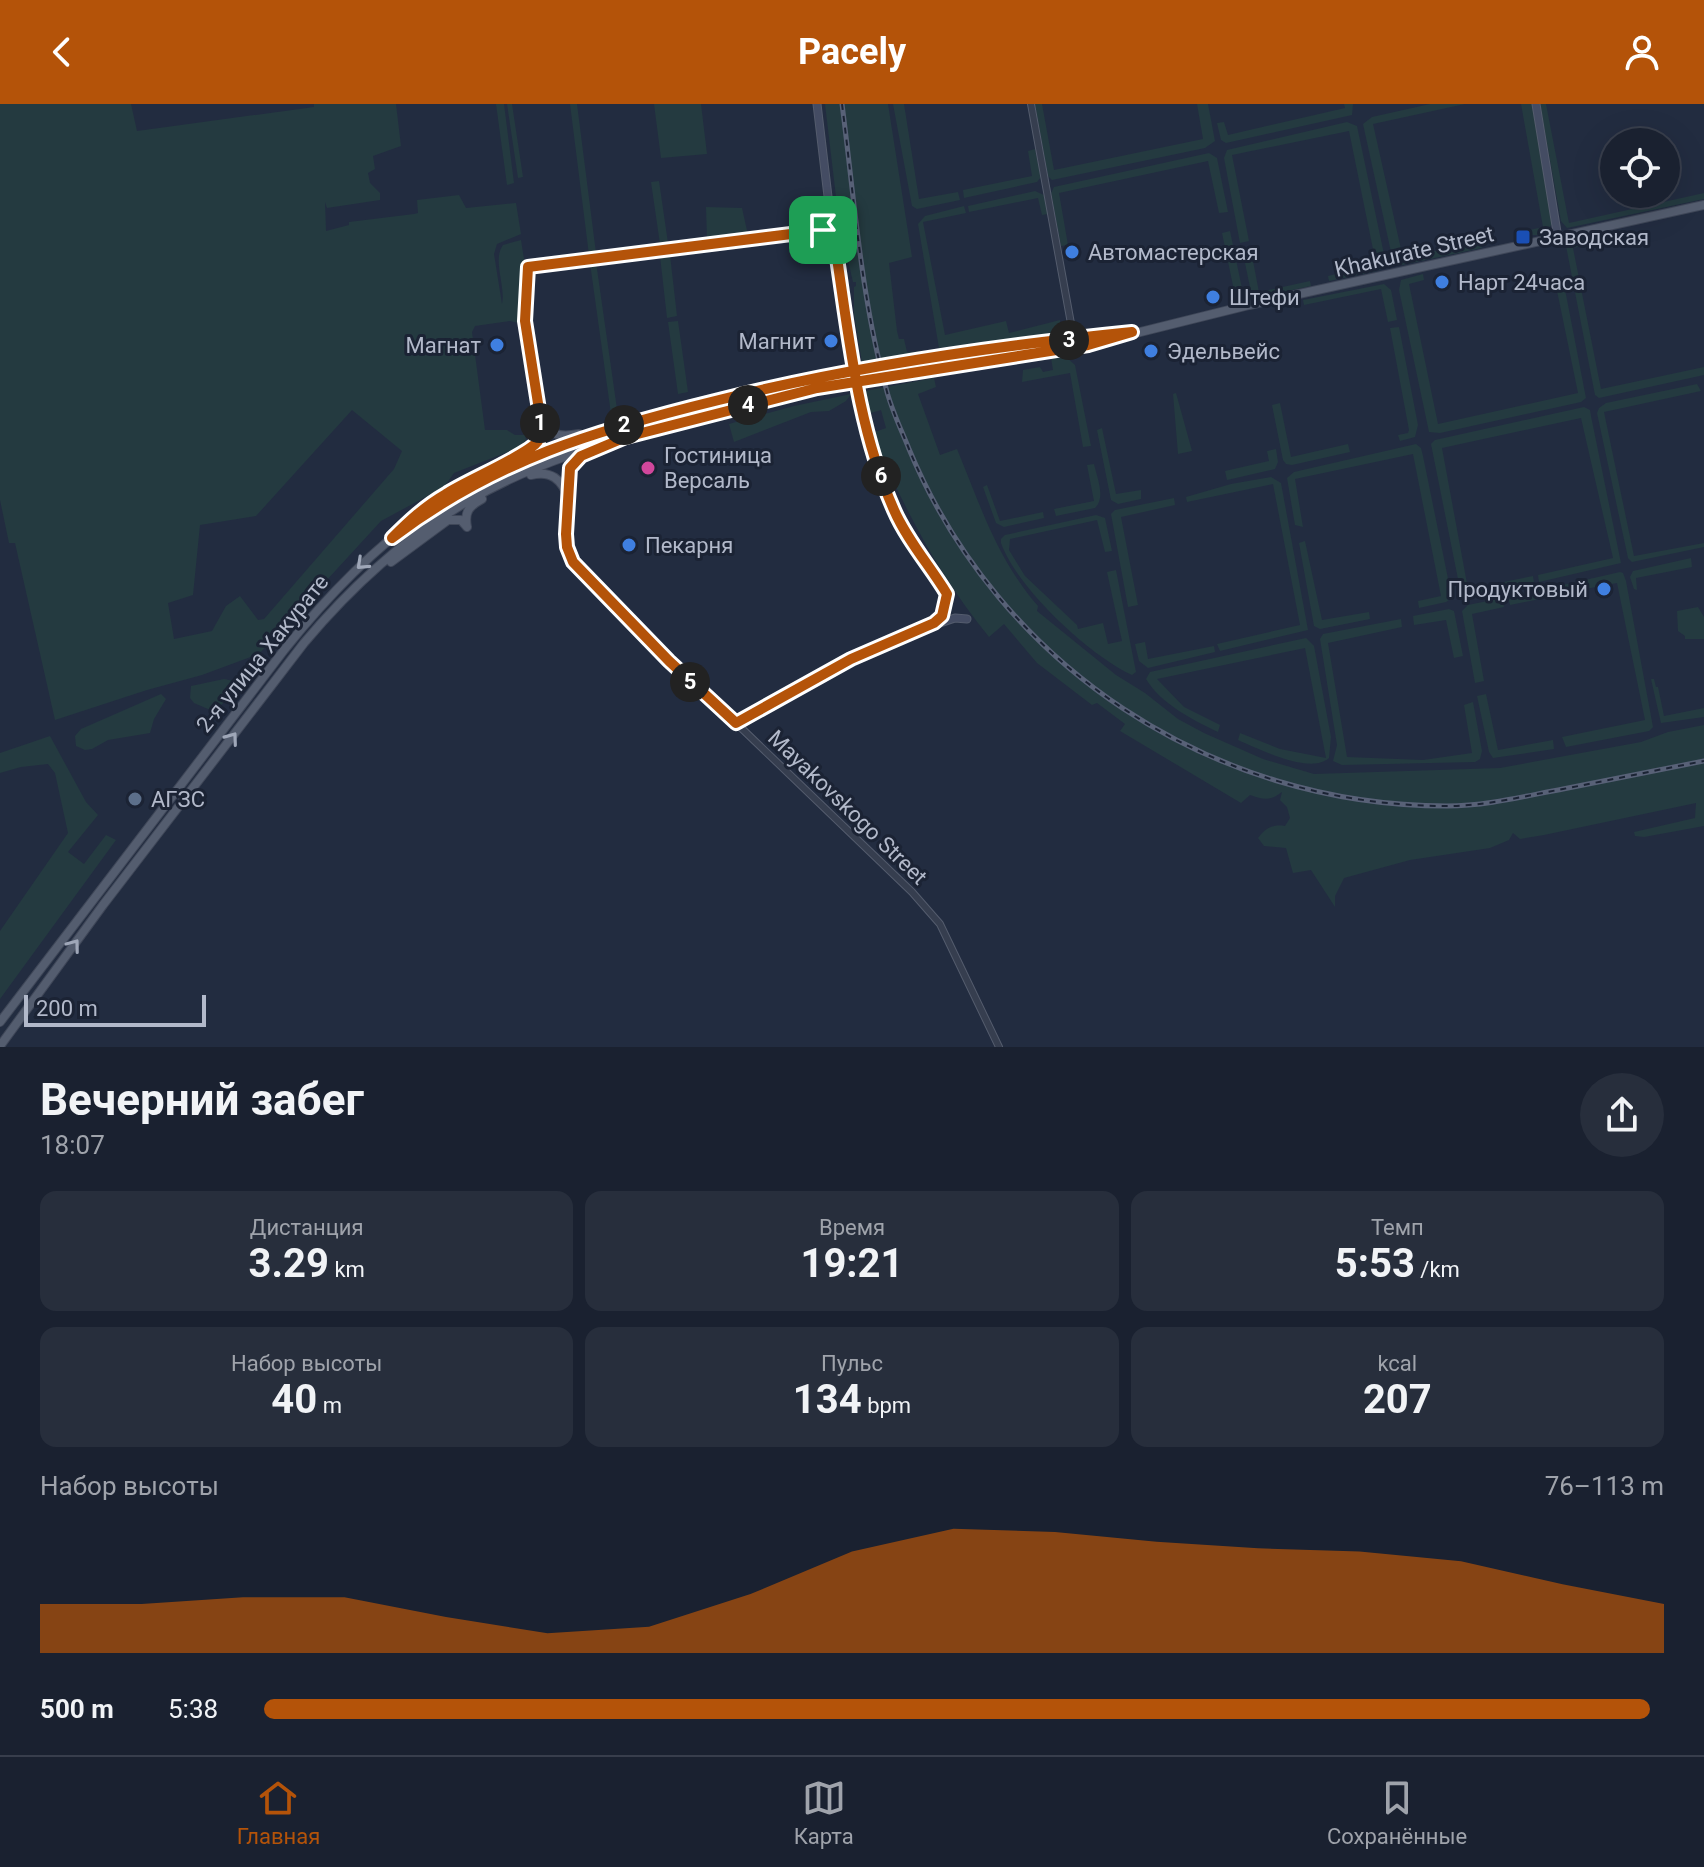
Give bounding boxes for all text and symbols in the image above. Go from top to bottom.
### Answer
icon: back [40,30,84,74]
icon: person [1620,30,1664,74]
text: Pacely [798,31,906,73]
map controls [1600,128,1680,208]
button: locate [1600,128,1680,208]
pin [789,196,857,264]
icon: arrive [801,208,845,252]
street label: Khakurate Street [1332,221,1496,282]
place label: Заводская [1539,225,1649,250]
marker: Заводская [1514,228,1532,246]
place label: Автомастерская [1088,240,1258,265]
marker: Автомастерская [1063,243,1081,261]
place label: Нарт 24часа [1458,270,1585,295]
marker: Нарт 24часа [1433,273,1451,291]
place label: Штефи [1229,285,1300,310]
marker: Штефи [1204,288,1222,306]
pin: 3 [1049,320,1089,360]
text: 3 [1063,327,1075,352]
place label: Магнит [739,329,815,354]
marker: Магнит [822,332,840,350]
place label: Магнат [406,333,481,358]
marker: Магнат [488,336,506,354]
place label: Эдельвейс [1167,339,1280,364]
marker: Эдельвейс [1142,342,1160,360]
pin: 4 [728,385,768,425]
text: 4 [742,392,754,417]
pin: 1 [520,403,560,443]
pin: 2 [604,405,644,445]
text: 1 [534,410,546,435]
text: 2 [618,412,630,437]
place label: Гостиница Версаль [664,443,772,493]
pin: 6 [861,456,901,496]
marker: Гостиница Версаль [639,459,657,477]
text: 6 [875,463,887,488]
place label: Пекарня [645,533,733,558]
marker: Пекарня [620,536,638,554]
one-way arrow [357,554,372,568]
street label: 2-я улица Хакурате [191,570,334,737]
place label: Продуктовый [1448,577,1588,602]
marker: Продуктовый [1595,580,1613,598]
pin: 5 [670,662,710,702]
text: 5 [684,669,696,694]
street label: Mayakovskogo Street [763,725,932,890]
one-way arrow [222,733,236,747]
place label: АГЗС [151,787,205,812]
marker: АГЗС [126,790,144,808]
one-way arrow [64,939,78,954]
scale bar [24,991,206,1027]
text: 200 m [36,996,98,1021]
button: share [1580,1073,1664,1157]
text: Вечерний забег [40,1074,364,1126]
text: 18:07 [40,1130,105,1160]
text: Дистанция [250,1215,363,1240]
text: Время [819,1215,885,1240]
text: Темп [1371,1215,1424,1240]
text: 3.29 [248,1240,329,1287]
text: 19:21 [800,1240,904,1287]
text: 5:53 [1335,1240,1415,1287]
text: km [329,1257,365,1282]
text: /km [1415,1257,1460,1282]
text: Набор высоты [231,1351,382,1376]
text: Пульс [821,1351,883,1376]
text: kcal [1377,1351,1417,1376]
text: 40 [271,1376,317,1423]
text: 134 [793,1376,862,1423]
text: 207 [1363,1376,1432,1423]
text: m [317,1393,342,1418]
text: bpm [862,1393,911,1418]
text: Набор высоты [40,1471,219,1501]
text: 76–113 m [1545,1471,1664,1501]
text: 500 m [40,1694,114,1724]
text: 5:38 [168,1694,218,1724]
tab: Главная [237,1776,320,1849]
tab: Карта [794,1776,854,1849]
tab: Сохранённые [1327,1776,1467,1849]

